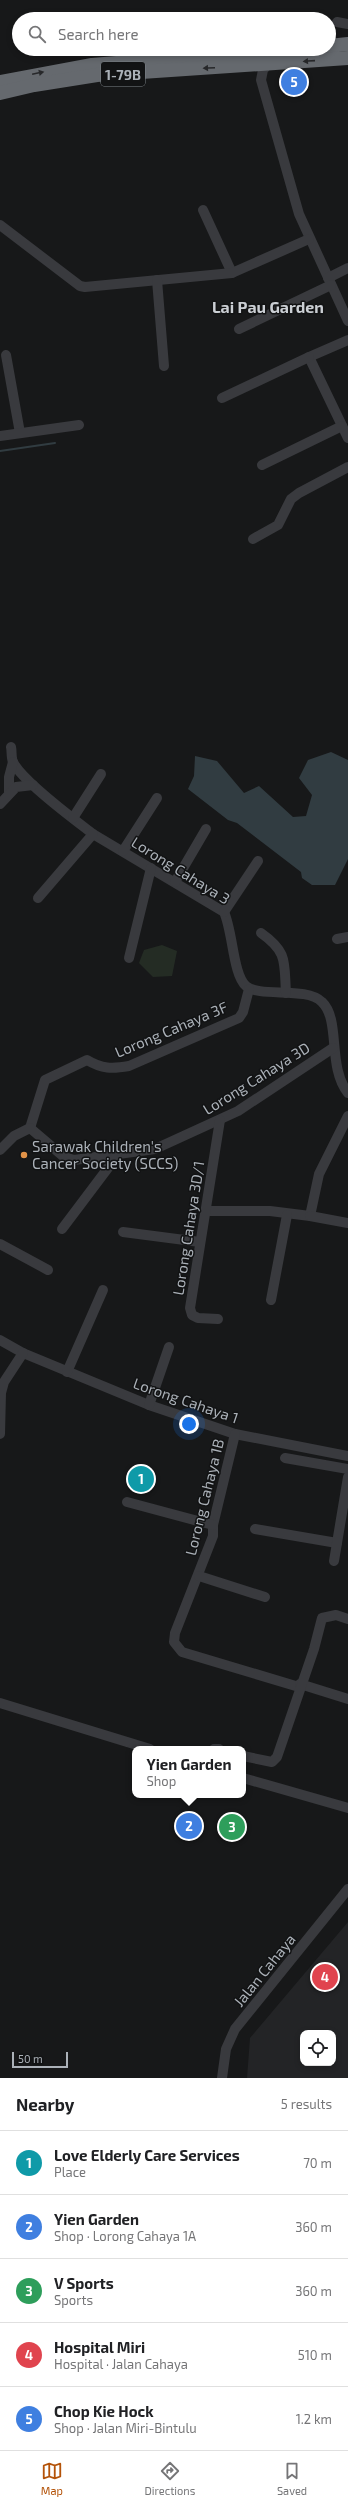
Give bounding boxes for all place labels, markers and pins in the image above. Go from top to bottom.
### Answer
pin: 5 [281,67,307,97]
place label: Sarawak Children's Cancer Society (SCCS) [32,1137,178,1172]
marker: Sarawak Children's Cancer Society (SCCS) [19,1150,29,1160]
pin: 1 [128,1464,154,1494]
pin: 2 [176,1811,202,1841]
pin: 3 [219,1812,245,1842]
pin: 4 [312,1962,338,1992]

